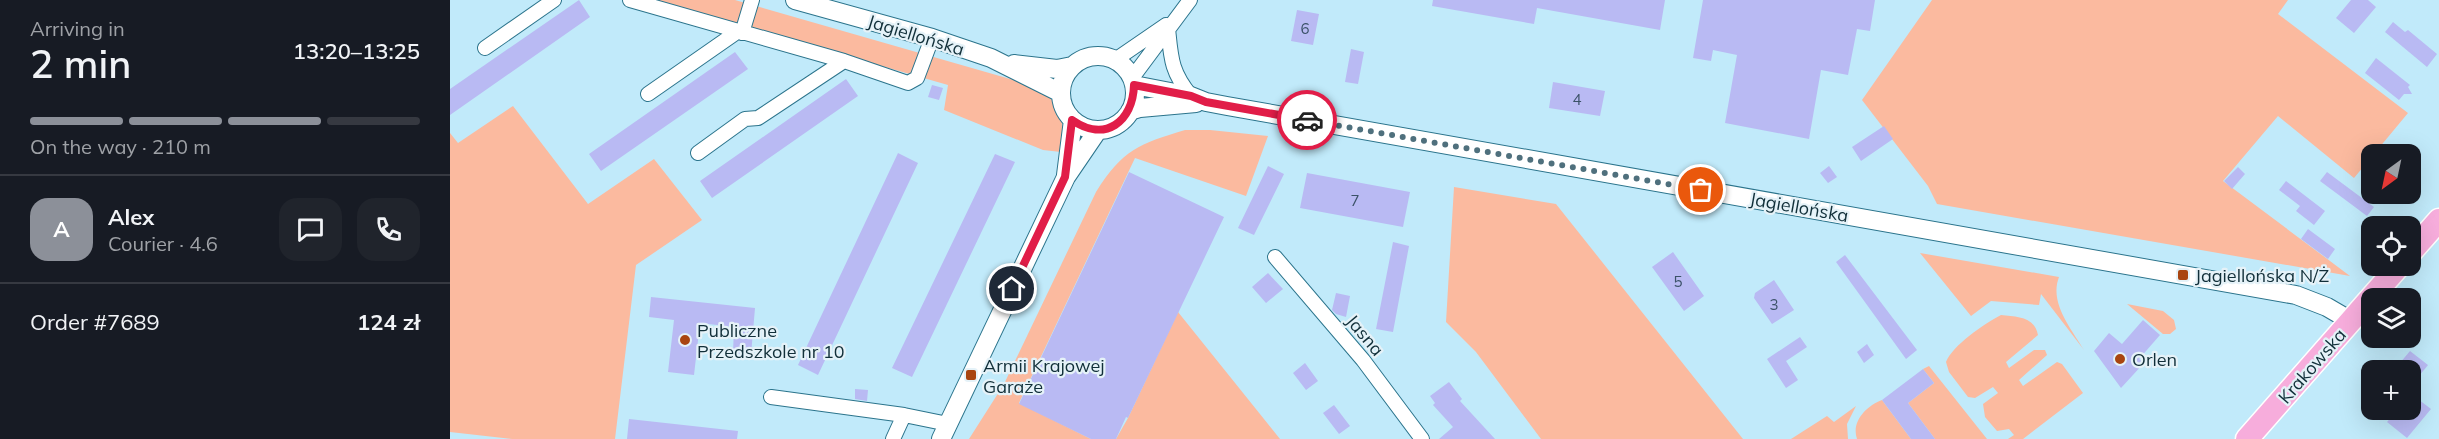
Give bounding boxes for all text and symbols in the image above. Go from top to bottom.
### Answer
street label: Jagiellońska [865,9,967,61]
text: Arriving in [30,16,125,41]
house number: 6 [1300,19,1310,38]
text: 13:20–13:25 [293,37,420,65]
text: 2 min [30,39,131,88]
courier [1277,90,1337,150]
house number: 4 [1572,90,1582,109]
icon: car [1291,104,1324,137]
text: On the way · 210 m [30,134,211,159]
north arrow [2361,144,2421,204]
map controls [2361,144,2421,420]
pin [1675,164,1726,215]
icon: bag [1684,173,1717,206]
street label: Jagiellońska [1748,187,1850,227]
house number: 7 [1350,191,1360,210]
button: chat [279,198,342,261]
button: phone [357,198,420,261]
text: Alex [108,203,154,231]
text: A [53,215,70,243]
button: locate [2361,216,2421,276]
text: Courier · 4.6 [108,231,218,256]
pin [986,263,1037,314]
place label: Jagiellońska N/Ż [2195,264,2330,287]
marker: Jagiellońska N/Ż [2176,268,2190,282]
icon: home [995,272,1028,305]
house number: 5 [1673,272,1683,291]
button: layers [2361,288,2421,348]
house number: 3 [1769,295,1779,314]
text: Order #7689 [30,308,160,336]
text: 124 zł [357,308,420,336]
street label: Jasna [1341,310,1389,360]
place label: Publiczne Przedszkole nr 10 [697,319,845,363]
street label: Krakowska [2273,324,2351,408]
marker: Publiczne Przedszkole nr 10 [678,333,692,347]
place label: Orlen [2132,348,2177,371]
marker: Orlen [2113,352,2127,366]
place label: Armii Krajowej Garaże [983,354,1105,398]
button: + [2361,360,2421,420]
marker: Armii Krajowej Garaże [964,368,978,382]

